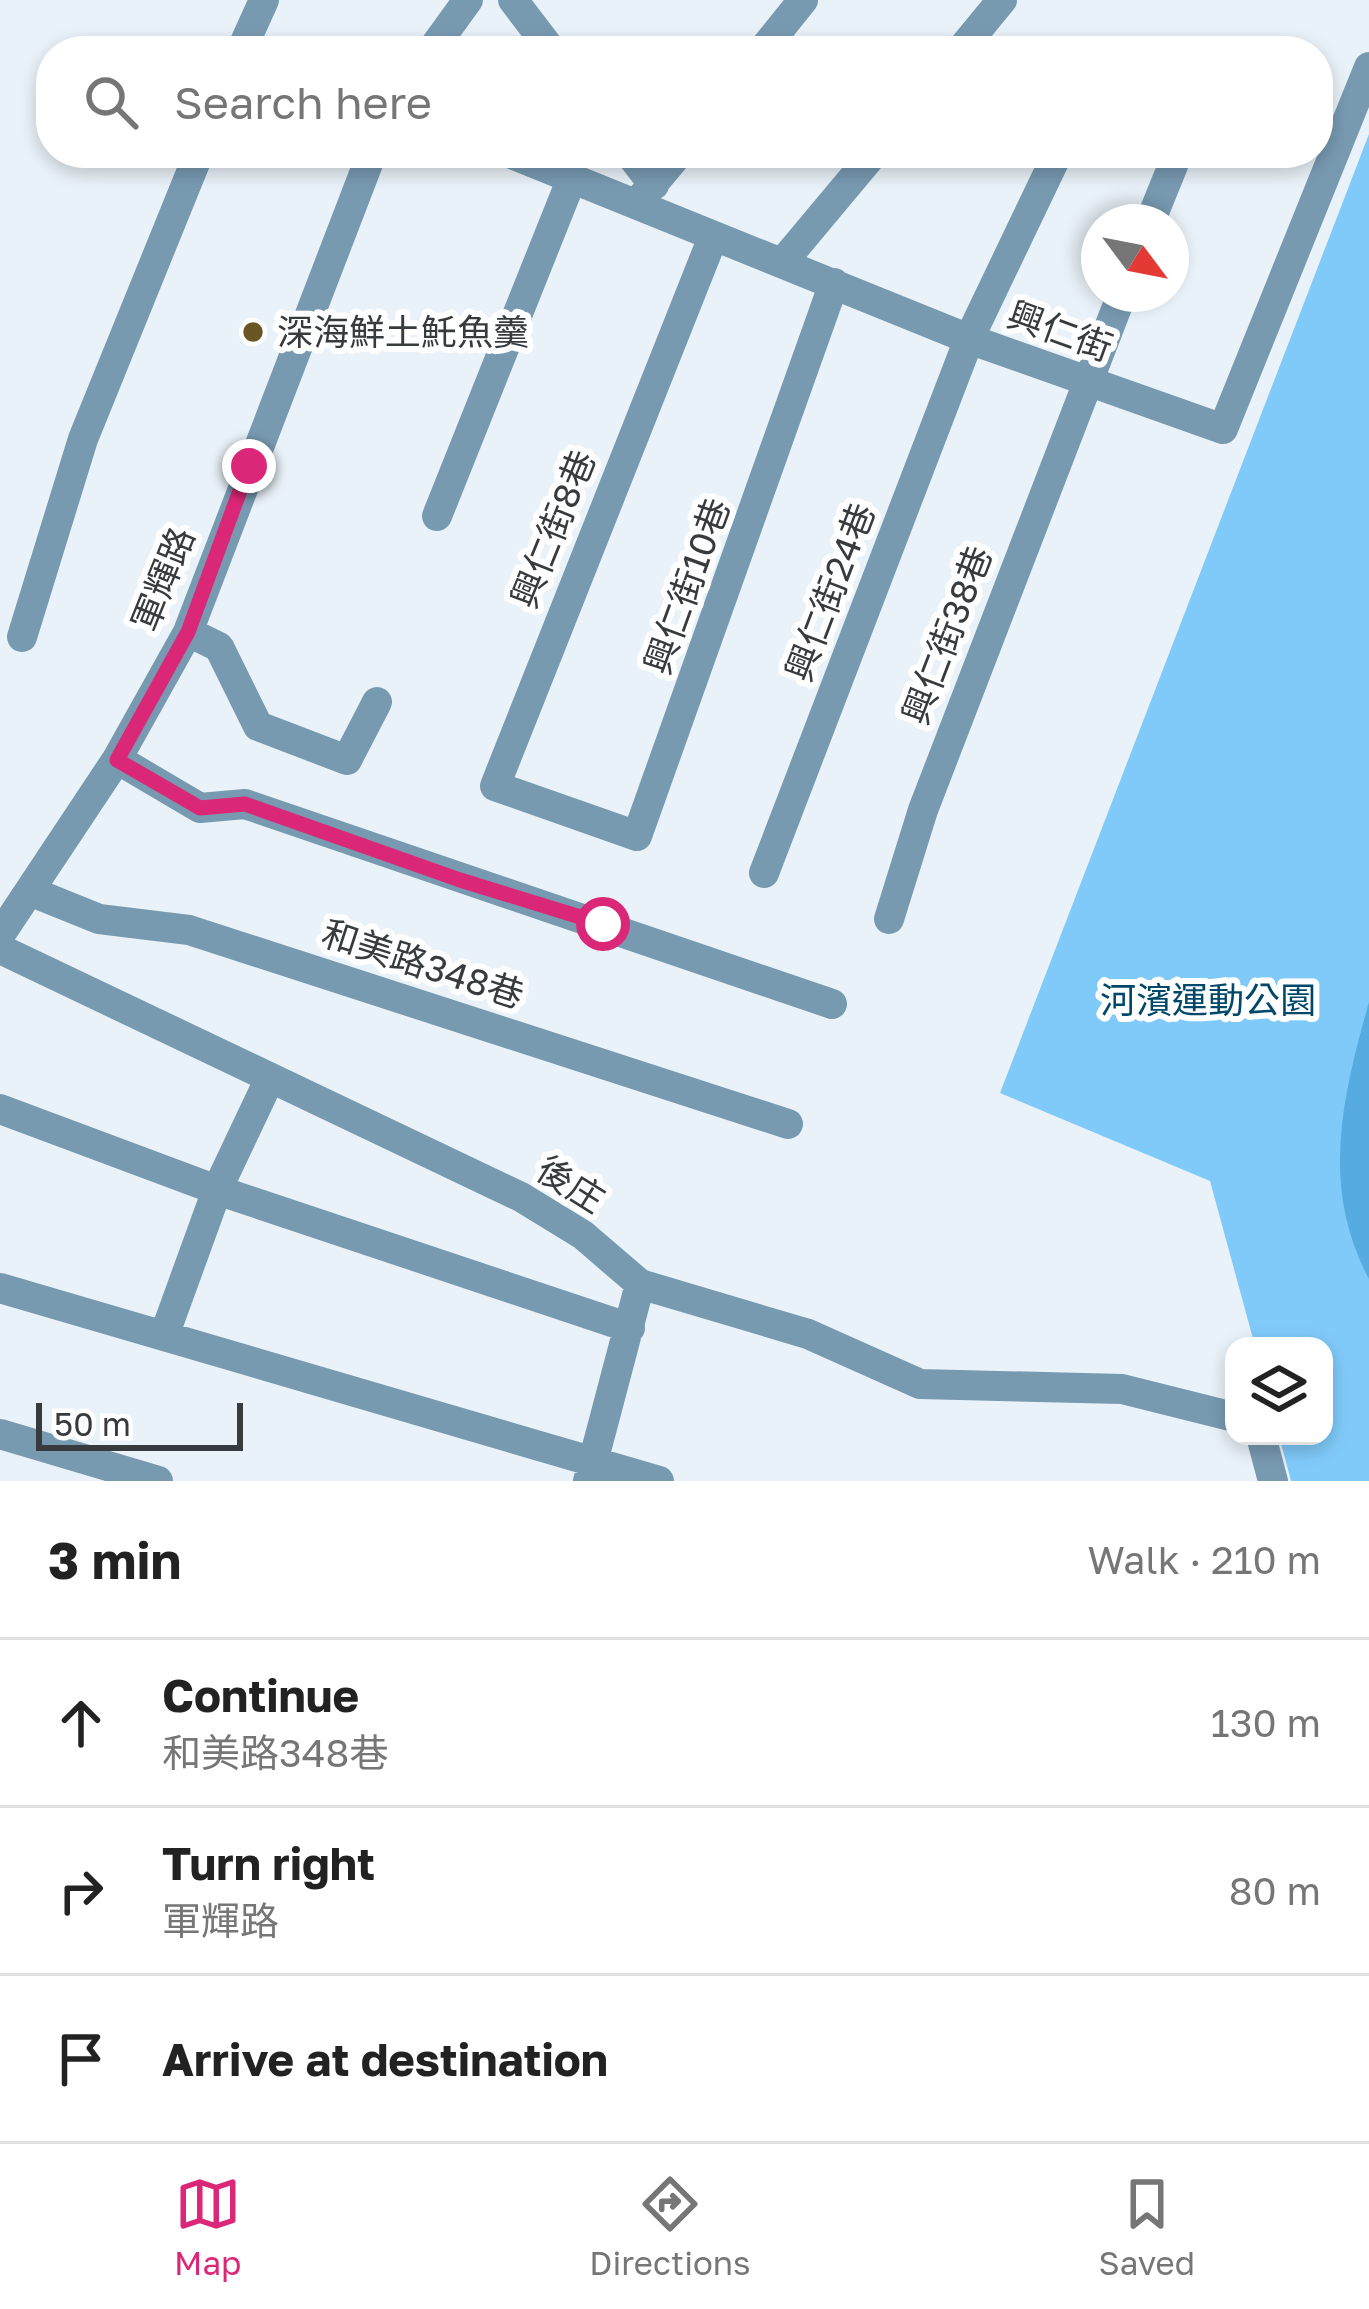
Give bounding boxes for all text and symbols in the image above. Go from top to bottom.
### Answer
search box [36,36,1333,168]
icon: search [78,69,144,135]
text: Search here [174,75,432,129]
north arrow [1081,204,1189,312]
street label: 興仁街 [1002,292,1118,369]
place label: 深海鮮土魠魚羹 [277,310,529,353]
marker: 深海鮮土魠魚羹 [240,319,266,345]
route end [222,439,276,493]
street label: 興仁街8巷 [502,444,604,614]
street label: 興仁街10巷 [635,492,738,680]
street label: 興仁街24巷 [776,497,883,687]
street label: 軍輝路 [122,521,203,637]
street label: 興仁街38巷 [893,540,1000,730]
route start [576,897,630,951]
street label: 和美路348巷 [317,911,529,1016]
park label: 河濱運動公園 [1100,978,1316,1021]
street label: 後庄 [529,1146,613,1221]
map controls [1225,1337,1333,1445]
button: layers [1225,1337,1333,1445]
scale bar [36,1397,243,1450]
text: 50 m [54,1404,131,1443]
text: 3 min [48,1529,181,1590]
text: Walk · 210 m [1087,1536,1321,1583]
text: Continue [162,1668,359,1722]
icon: ahead [48,1690,114,1756]
text: 130 m [1211,1699,1321,1746]
text: 和美路348巷 [162,1729,388,1776]
text: Turn right [162,1836,375,1890]
icon: right [48,1858,114,1924]
text: 80 m [1229,1867,1321,1914]
text: 軍輝路 [162,1897,279,1944]
icon: arrive [48,2026,114,2092]
text: Arrive at destination [162,2032,608,2086]
tab: Map [174,2171,241,2282]
tab: Directions [589,2171,751,2282]
tab: Saved [1099,2171,1195,2282]

